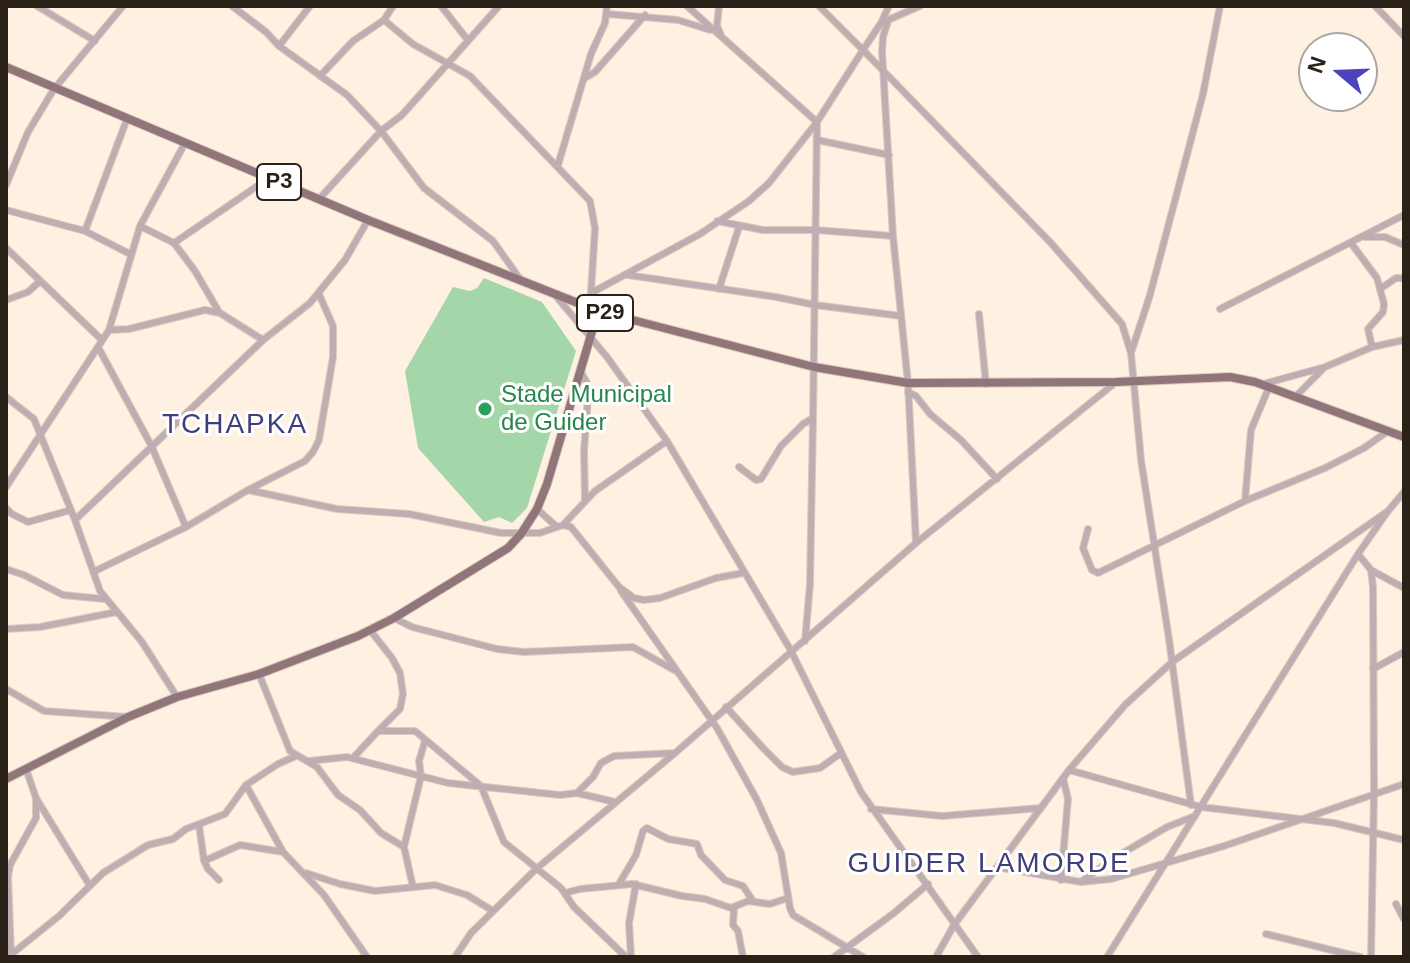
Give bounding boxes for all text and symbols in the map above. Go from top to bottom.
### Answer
north arrow [1298,32,1378,112]
text: N [1302,53,1331,76]
road number: P3 [257,164,301,200]
road number: P29 [577,295,633,331]
place label: Stade Municipal de Guider [501,381,672,437]
marker: Stade Municipal de Guider [476,400,494,418]
district label: TCHAPKA [162,408,308,442]
district label: GUIDER LAMORDE [847,847,1131,881]

